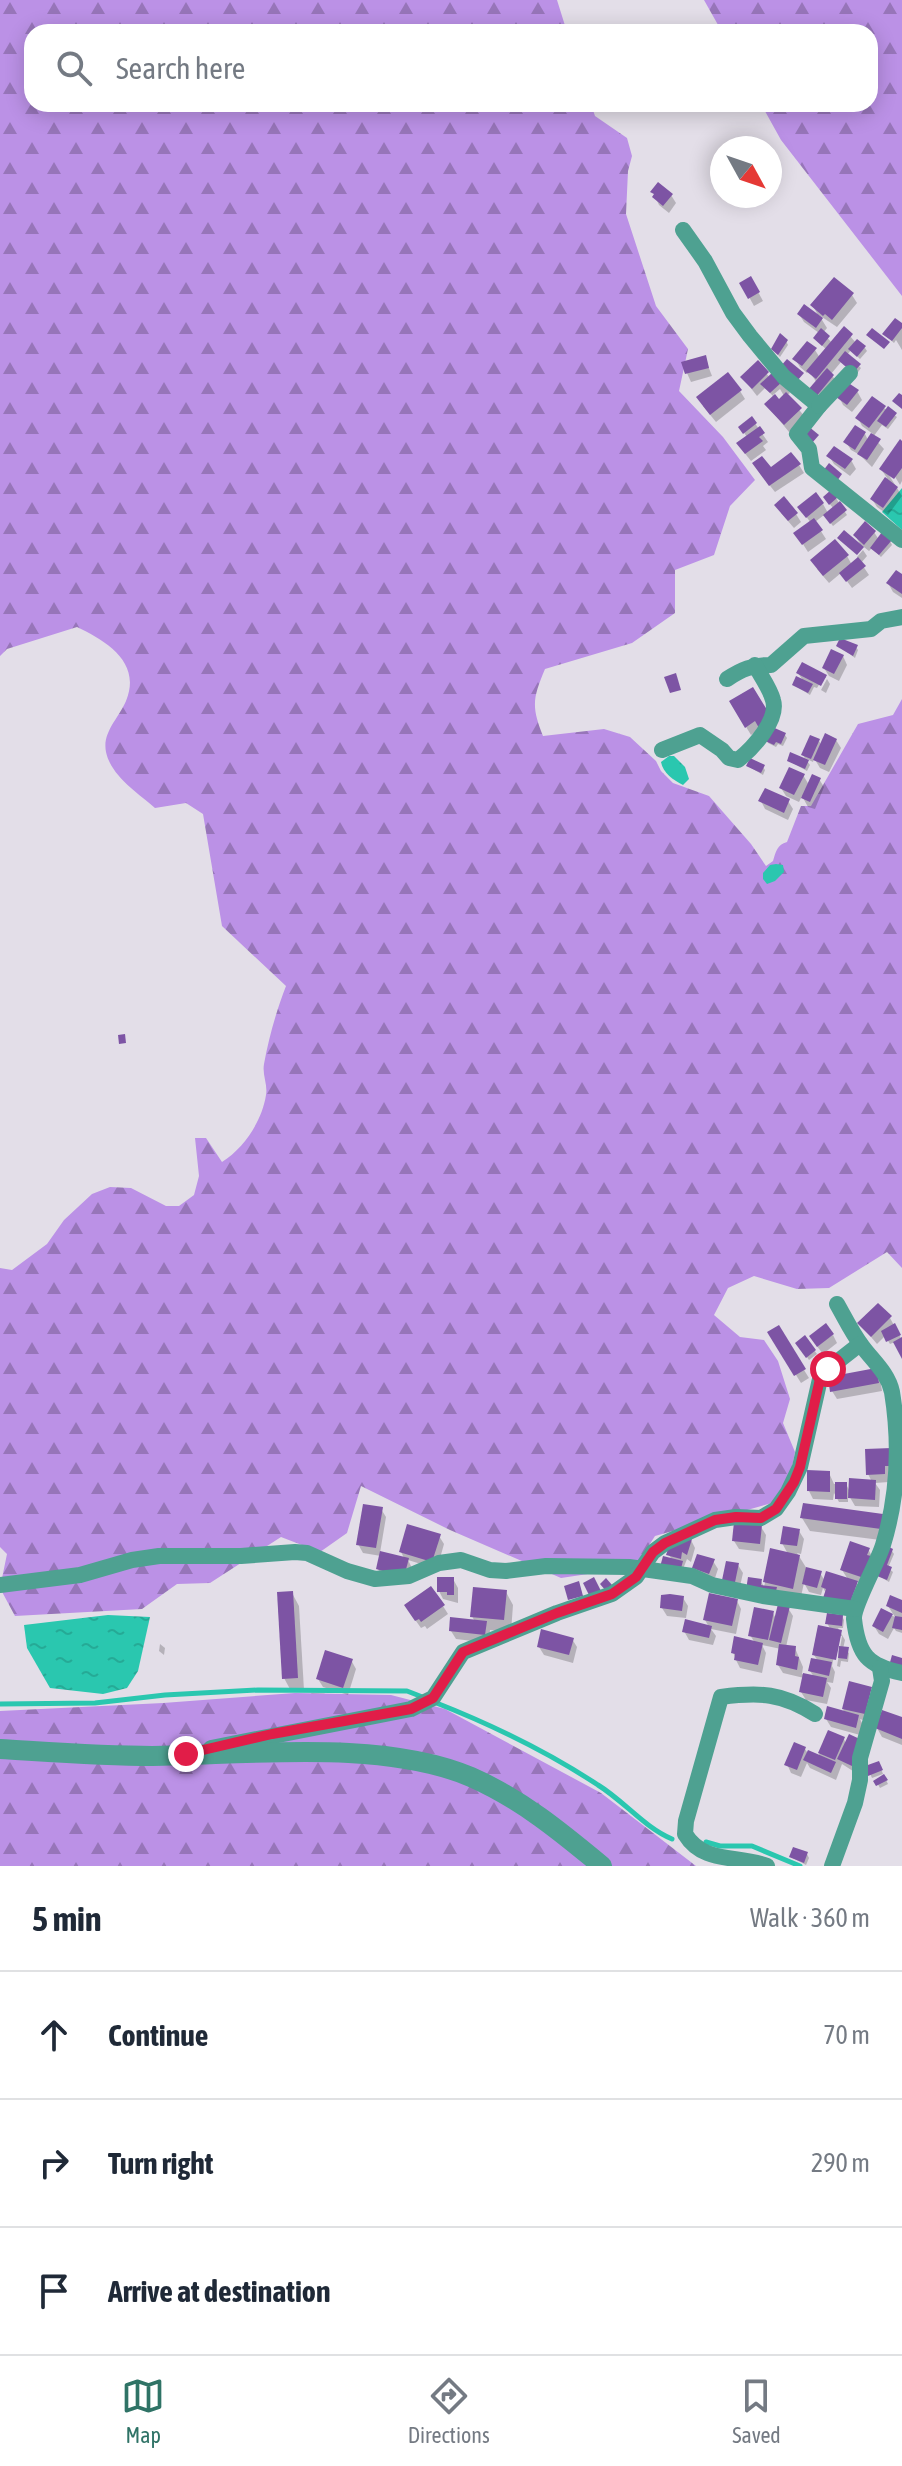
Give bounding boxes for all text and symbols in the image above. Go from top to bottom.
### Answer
search box [24,24,878,112]
icon: search [52,46,96,90]
text: Search here [116,51,245,85]
north arrow [710,136,782,208]
route start [810,1351,846,1387]
route end [168,1736,204,1772]
text: 5 min [32,1899,101,1938]
text: Walk · 360 m [750,1903,870,1933]
icon: ahead [32,2013,76,2057]
text: Continue [108,2018,208,2052]
text: 70 m [823,2020,870,2050]
icon: right [32,2141,76,2185]
text: Turn right [108,2146,214,2180]
text: 290 m [811,2148,870,2178]
icon: arrive [32,2269,76,2313]
text: Arrive at destination [108,2274,330,2308]
tab: Map [121,2374,165,2448]
tab: Directions [408,2374,490,2448]
tab: Saved [732,2374,781,2448]

